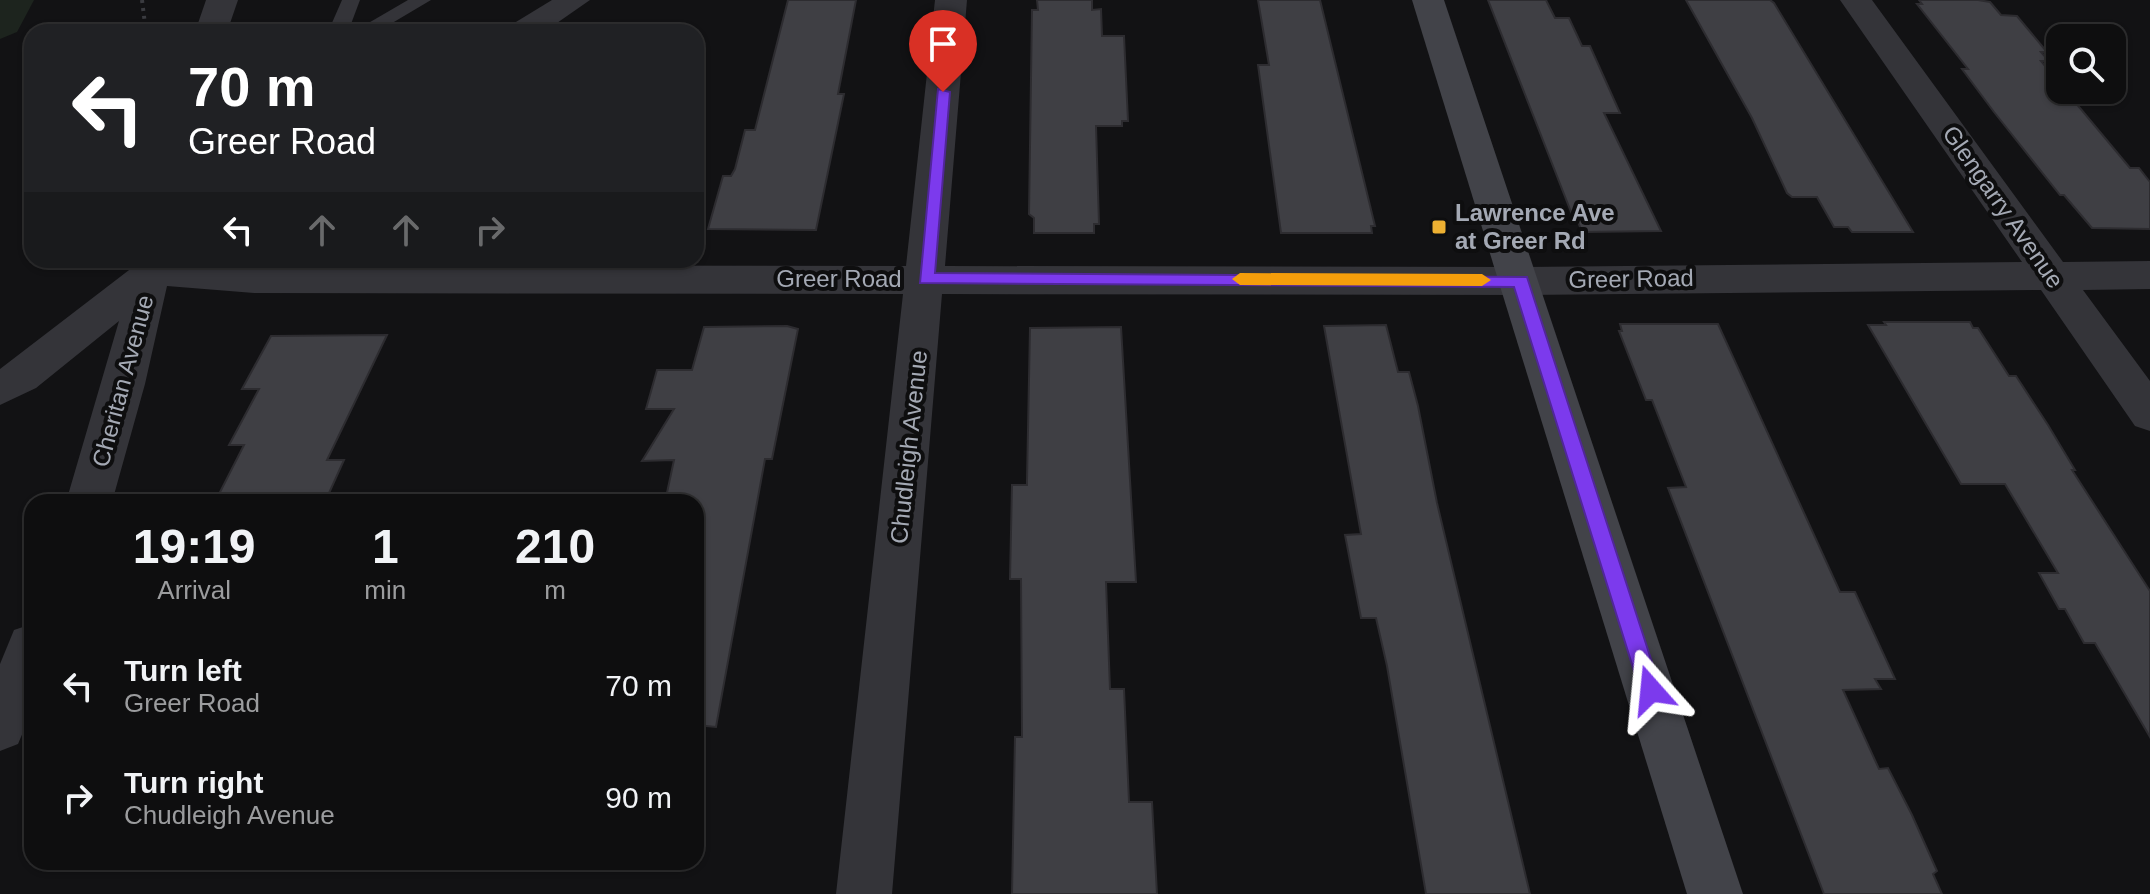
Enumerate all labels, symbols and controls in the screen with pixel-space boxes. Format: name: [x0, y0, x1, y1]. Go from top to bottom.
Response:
pin: [909, 10, 977, 92]
icon: arrive: [921, 22, 965, 66]
map controls: [2046, 24, 2126, 104]
button: search: [2046, 24, 2126, 104]
text: 70 m: [188, 55, 316, 118]
icon: left: [56, 56, 160, 160]
street label: Glengarry Avenue: [1937, 120, 2069, 293]
text: Greer Road: [188, 121, 376, 162]
place label: Lawrence Ave at Greer Rd: [1455, 199, 1615, 254]
icon: left: [216, 208, 260, 252]
icon: ahead: [300, 208, 344, 252]
icon: ahead: [384, 208, 428, 252]
icon: right: [468, 208, 512, 252]
marker: Lawrence Ave at Greer Rd: [1430, 218, 1448, 236]
street label: Greer Road: [1568, 264, 1694, 293]
street label: Greer Road: [776, 265, 902, 292]
street label: Cheritan Avenue: [87, 292, 158, 470]
street label: Chudleigh Avenue: [885, 349, 932, 545]
text: 19:19: [133, 520, 256, 573]
text: 1: [372, 520, 399, 573]
text: 210: [515, 520, 595, 573]
text: Arrival: [157, 575, 231, 605]
text: min: [364, 575, 406, 605]
text: m: [544, 575, 566, 605]
position arrow: [1609, 648, 1693, 732]
text: Turn left: [124, 654, 242, 687]
icon: left: [56, 664, 100, 708]
text: 70 m: [605, 669, 672, 702]
text: Greer Road: [124, 688, 260, 718]
text: Turn right: [124, 766, 263, 799]
icon: right: [56, 776, 100, 820]
text: 90 m: [605, 781, 672, 814]
text: Chudleigh Avenue: [124, 800, 335, 830]

